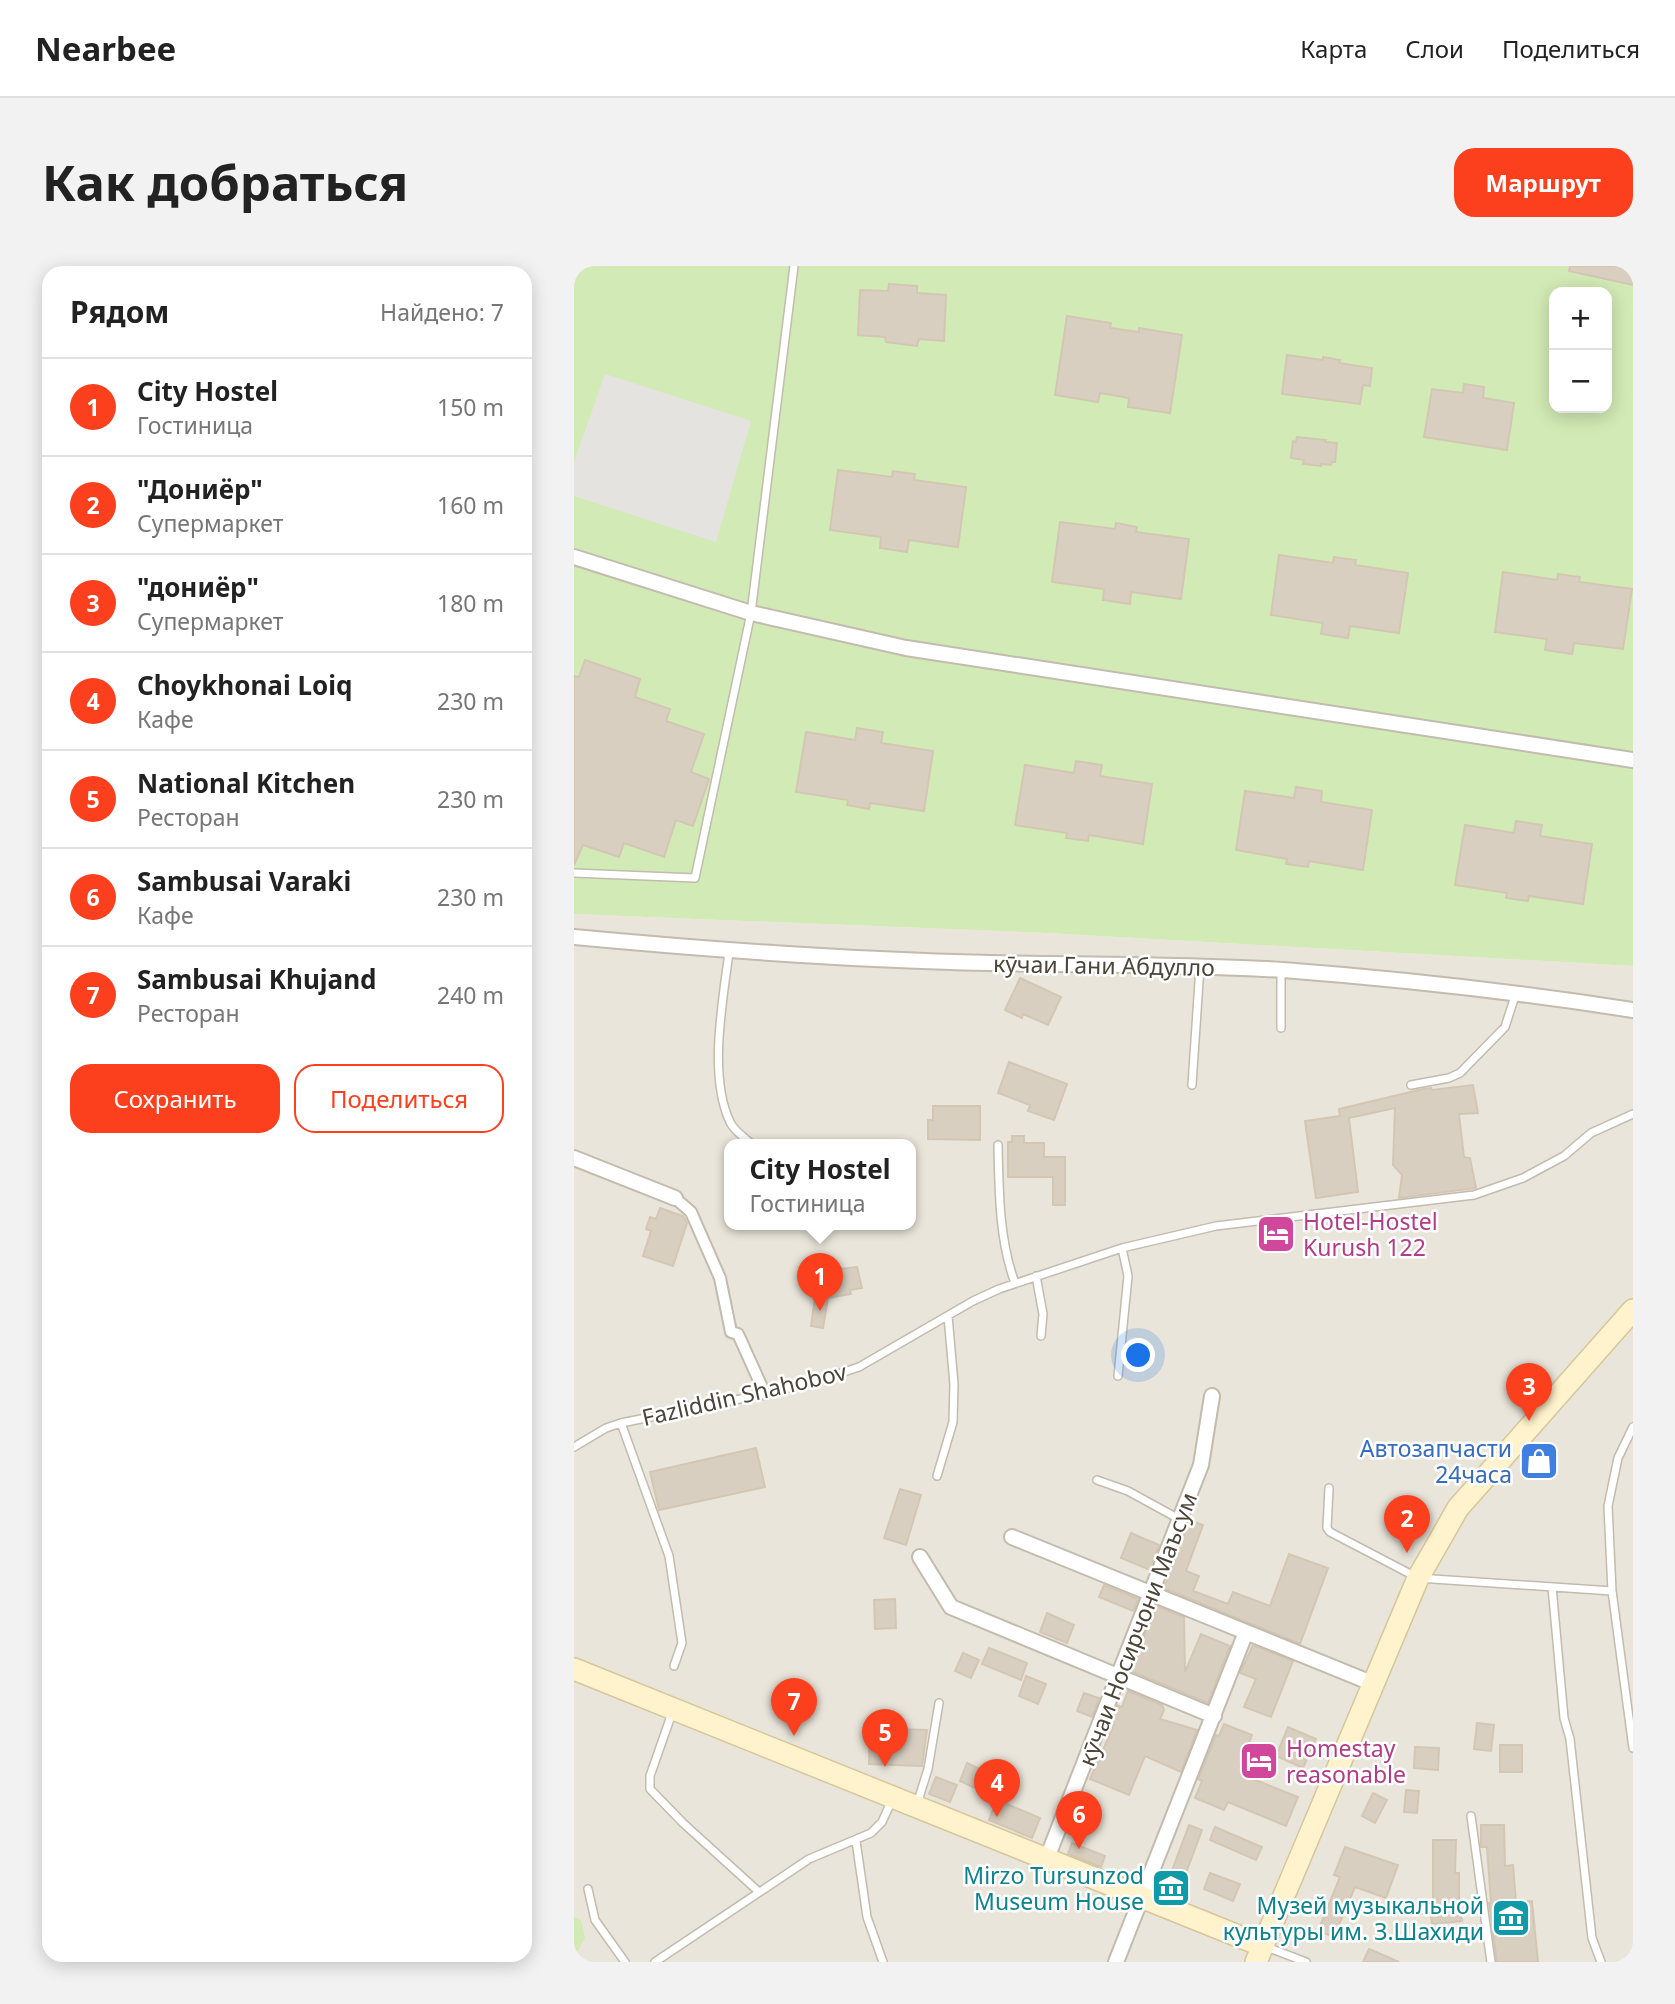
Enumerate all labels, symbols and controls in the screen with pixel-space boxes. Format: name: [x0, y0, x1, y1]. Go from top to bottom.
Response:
text: Nearbee: [35, 26, 176, 71]
text: Карта: [1300, 32, 1367, 65]
text: Слои: [1405, 32, 1464, 65]
text: Поделиться: [1502, 32, 1640, 65]
button: Маршрут: [1454, 148, 1633, 217]
text: Как добраться: [42, 149, 408, 215]
map controls: [1549, 287, 1612, 413]
button: +: [1549, 287, 1612, 350]
text: Рядом: [70, 291, 169, 332]
text: Найдено: 7: [380, 296, 504, 328]
button: −: [1549, 350, 1612, 413]
text: City Hostel: [137, 373, 278, 409]
text: 1: [86, 391, 100, 423]
text: 150 m: [437, 391, 504, 423]
text: Гостиница: [137, 409, 253, 441]
text: "Дониёр": [137, 471, 263, 507]
text: 2: [86, 489, 100, 521]
text: 160 m: [437, 489, 504, 521]
text: Супермаркет: [137, 507, 283, 539]
text: "дониёр": [137, 569, 259, 605]
text: 3: [86, 587, 100, 619]
text: 180 m: [437, 587, 504, 619]
text: Супермаркет: [137, 605, 283, 637]
text: Choykhonai Loiq: [137, 667, 352, 703]
text: 4: [86, 685, 100, 717]
text: 230 m: [437, 685, 504, 717]
text: Кафе: [137, 703, 194, 735]
text: National Kitchen: [137, 765, 355, 801]
text: 5: [86, 783, 100, 815]
text: 230 m: [437, 783, 504, 815]
text: Ресторан: [137, 801, 240, 833]
text: Sambusai Varaki: [137, 863, 351, 899]
text: 6: [86, 881, 100, 913]
text: 230 m: [437, 881, 504, 913]
text: Кафе: [137, 899, 194, 931]
street label: кӯчаи Гани Абдулло: [993, 947, 1215, 983]
text: Sambusai Khujand: [137, 961, 376, 997]
text: 7: [86, 979, 100, 1011]
text: 240 m: [437, 979, 504, 1011]
text: Ресторан: [137, 997, 240, 1029]
button: Сохранить: [70, 1064, 280, 1133]
button: Поделиться: [294, 1064, 504, 1133]
popup: [724, 1139, 916, 1230]
text: City Hostel: [749, 1151, 891, 1187]
text: Гостиница: [749, 1187, 865, 1219]
place label: Hotel-Hostel Kurush 122: [1303, 1205, 1438, 1263]
hotel icon: Hotel-Hostel Kurush 122: [1255, 1213, 1297, 1255]
pin: 1: [797, 1253, 843, 1311]
your location: [1121, 1338, 1155, 1372]
street label: Fazliddin Shahobov: [639, 1355, 850, 1433]
pin: 3: [1506, 1363, 1552, 1421]
place label: Автозапчасти 24часа: [1360, 1432, 1512, 1490]
shop icon: Автозапчасти 24часа: [1518, 1440, 1560, 1482]
street label: кӯчаи Носирчони Маъсум: [1070, 1488, 1204, 1770]
pin: 2: [1384, 1495, 1430, 1553]
pin: 7: [771, 1678, 817, 1736]
pin: 5: [862, 1709, 908, 1767]
place label: Homestay reasonable: [1286, 1732, 1406, 1790]
hotel icon: Homestay reasonable: [1238, 1740, 1280, 1782]
pin: 4: [974, 1759, 1020, 1817]
pin: 6: [1056, 1791, 1102, 1849]
place label: Mirzo Tursunzod Museum House: [963, 1859, 1144, 1917]
museum icon: Mirzo Tursunzod Museum House: [1150, 1867, 1192, 1909]
place label: Музей музыкальной культуры им. З.Шахиди: [1223, 1889, 1484, 1947]
museum icon: Музей музыкальной культуры им. З.Шахиди: [1490, 1897, 1532, 1939]

